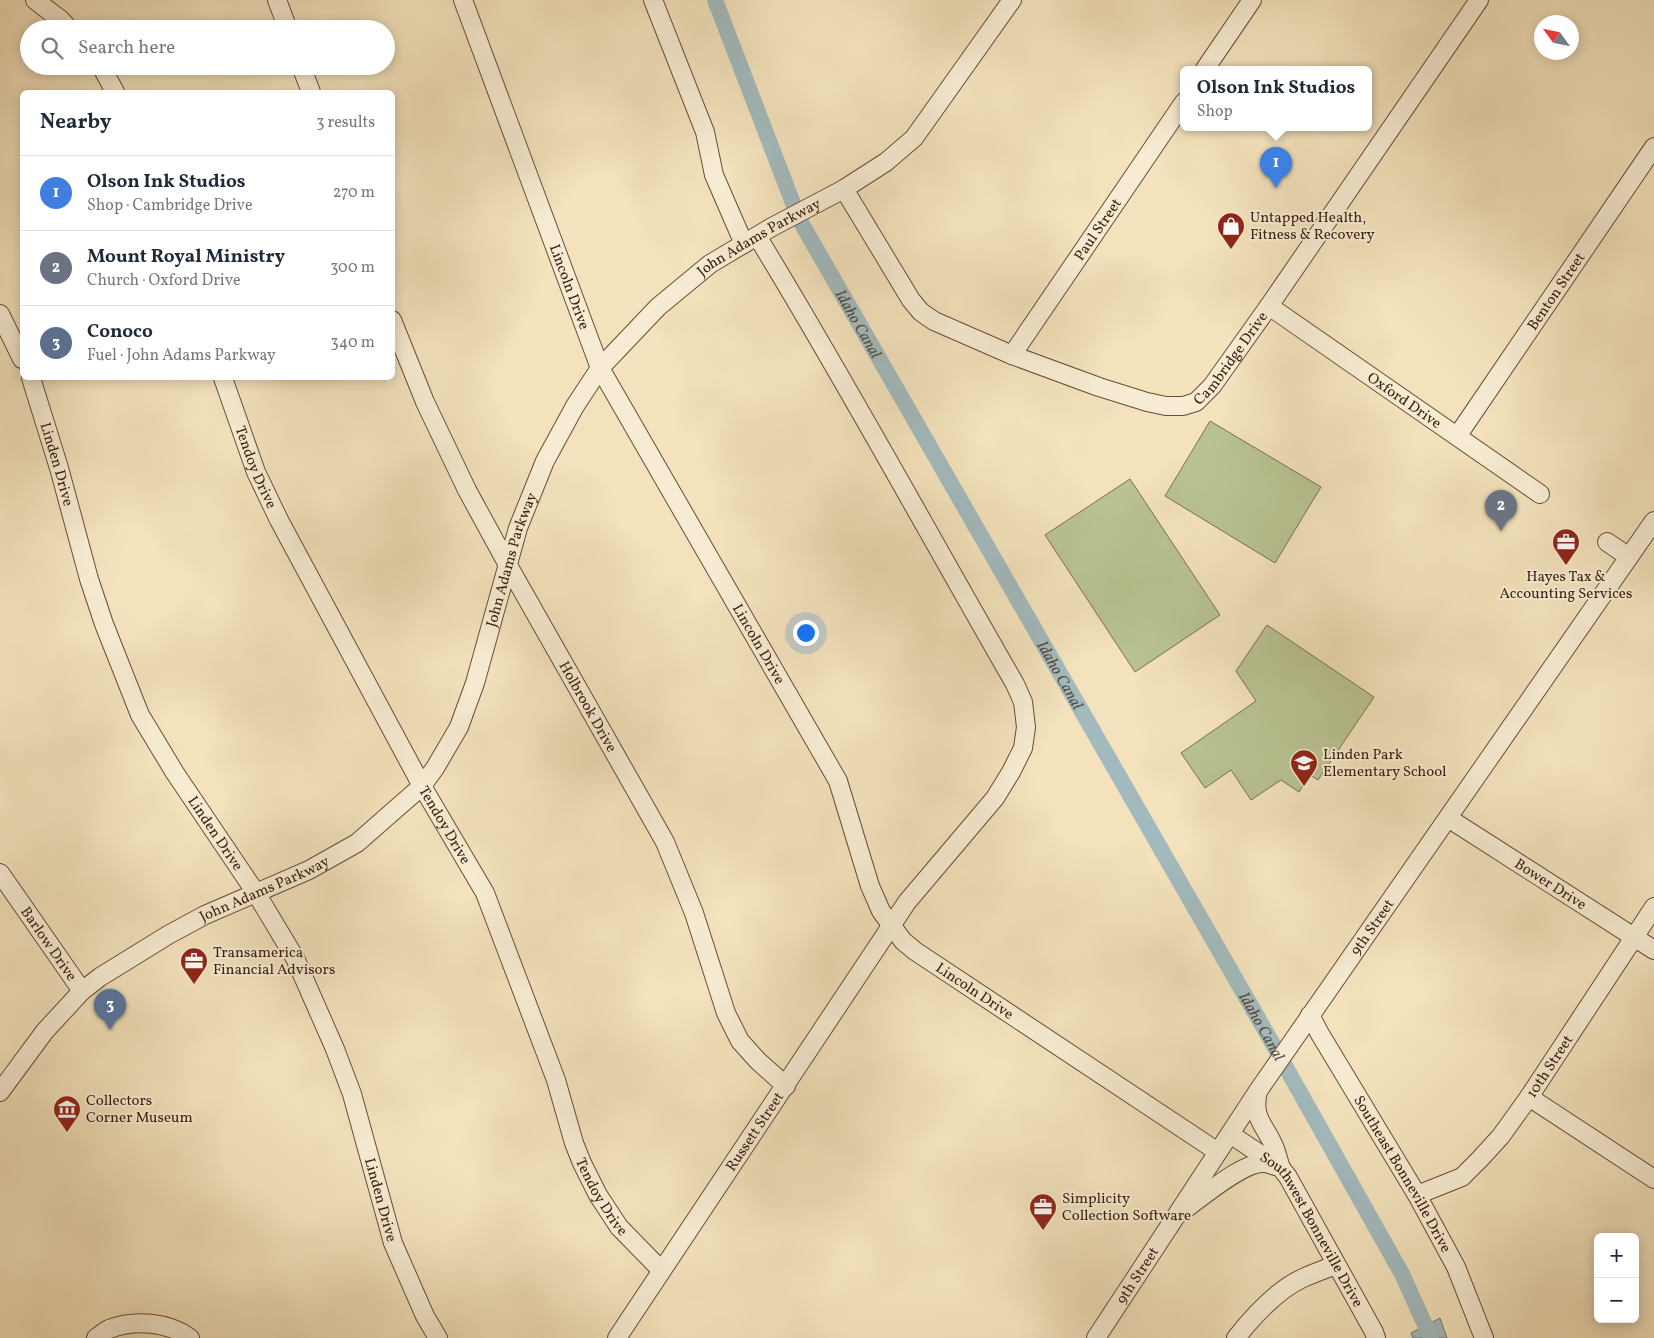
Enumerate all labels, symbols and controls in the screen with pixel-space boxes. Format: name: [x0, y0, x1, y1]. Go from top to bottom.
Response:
north arrow: [1534, 15, 1579, 60]
search box: [20, 20, 395, 75]
icon: search: [38, 34, 66, 62]
text: Search here: [78, 35, 175, 61]
popup: [1180, 66, 1372, 131]
text: Olson Ink Studios: [1197, 75, 1355, 101]
text: Shop: [1197, 101, 1233, 123]
text: Nearby: [40, 108, 111, 137]
text: 3 results: [316, 112, 375, 134]
pin: 1: [1260, 147, 1292, 188]
text: Olson Ink Studios: [87, 169, 246, 195]
text: 1: [53, 182, 59, 204]
text: 270 m: [333, 182, 375, 204]
street label: John Adams Parkway: [693, 194, 825, 282]
text: Shop · Cambridge Drive: [87, 195, 253, 217]
street label: Paul Street: [1070, 195, 1127, 266]
place label: Untapped Health, Fitness & Recovery: [1250, 208, 1375, 246]
shop icon: Untapped Health, Fitness & Recovery: [1216, 211, 1246, 250]
street label: Lincoln Drive: [543, 242, 594, 333]
text: Mount Royal Ministry: [87, 244, 285, 270]
street label: Benton Street: [1523, 249, 1591, 335]
text: 2: [52, 257, 60, 279]
text: 300 m: [330, 257, 375, 279]
text: Church · Oxford Drive: [87, 270, 241, 292]
water label: Idaho Canal: [829, 286, 886, 363]
street label: Cambridge Drive: [1189, 308, 1274, 411]
text: Conoco: [87, 319, 153, 345]
text: 3: [52, 332, 60, 354]
text: 340 m: [331, 332, 375, 354]
text: Fuel · John Adams Parkway: [87, 345, 276, 367]
street label: Oxford Drive: [1362, 368, 1445, 435]
street label: Linden Drive: [33, 420, 78, 509]
street label: Tendoy Drive: [229, 423, 281, 512]
street label: John Adams Parkway: [482, 490, 543, 630]
pin: 2: [1485, 490, 1517, 531]
office icon: Hayes Tax & Accounting Services: [1551, 527, 1581, 566]
place label: Hayes Tax & Accounting Services: [1500, 567, 1632, 605]
street label: Lincoln Drive: [726, 600, 789, 689]
your location: [793, 620, 819, 646]
water label: Idaho Canal: [1030, 637, 1088, 714]
street label: Holbrook Drive: [553, 658, 621, 757]
place label: Linden Park Elementary School: [1323, 745, 1446, 783]
school or university icon: Linden Park Elementary School: [1289, 748, 1319, 787]
street label: Tendoy Drive: [412, 783, 475, 869]
street label: Linden Drive: [182, 793, 247, 876]
street label: John Adams Parkway: [196, 852, 334, 928]
street label: Bower Drive: [1510, 854, 1590, 916]
street label: 9th Street: [1346, 895, 1400, 960]
street label: Barlow Drive: [15, 903, 81, 986]
place label: Transamerica Financial Advisors: [213, 943, 335, 981]
office icon: Transamerica Financial Advisors: [179, 946, 209, 985]
street label: Lincoln Drive: [931, 958, 1017, 1025]
water label: Idaho Canal: [1232, 988, 1289, 1065]
pin: 3: [94, 989, 126, 1030]
street label: 10th Street: [1522, 1031, 1579, 1103]
street label: Russett Street: [722, 1088, 790, 1176]
place label: Collectors Corner Museum: [86, 1091, 193, 1129]
street label: Southeast Bonneville Drive: [1347, 1092, 1455, 1257]
museum icon: Collectors Corner Museum: [52, 1094, 82, 1133]
street label: Southwest Bonneville Drive: [1255, 1148, 1367, 1312]
street label: Tendoy Drive: [569, 1155, 631, 1242]
street label: Linden Drive: [358, 1156, 401, 1244]
place label: Simplicity Collection Software: [1062, 1189, 1191, 1227]
office icon: Simplicity Collection Software: [1028, 1192, 1058, 1231]
map controls: [1594, 1233, 1639, 1323]
button: +: [1594, 1233, 1639, 1278]
street label: 9th Street: [1112, 1243, 1165, 1309]
button: −: [1594, 1278, 1639, 1323]

